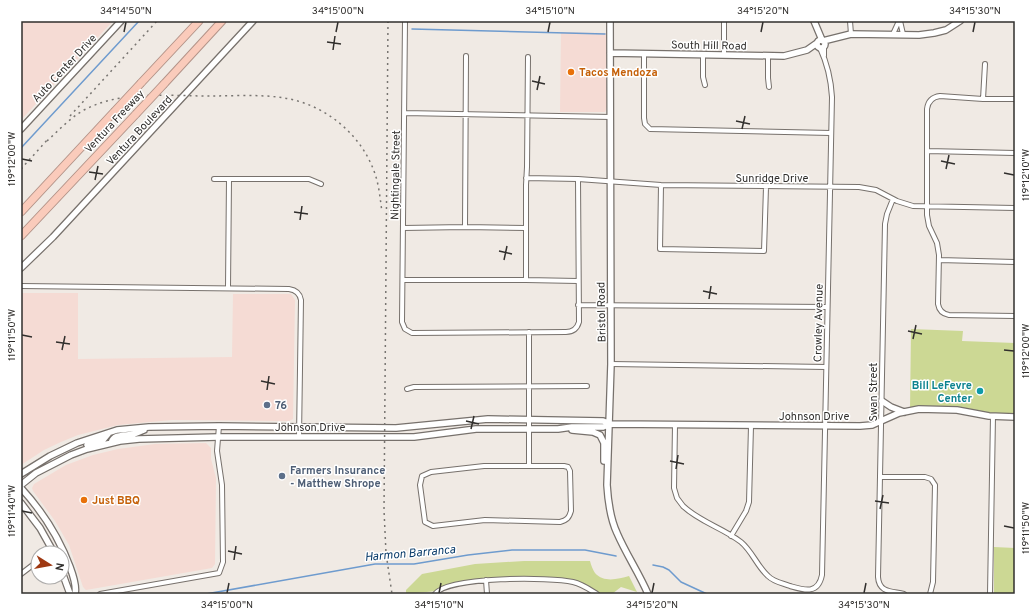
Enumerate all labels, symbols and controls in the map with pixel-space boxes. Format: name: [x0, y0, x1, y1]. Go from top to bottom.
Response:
text: 34°14'50"N: [100, 5, 152, 18]
text: 34°15'00"N: [312, 5, 364, 18]
text: 34°15'10"N: [525, 5, 575, 18]
text: 34°15'20"N: [737, 5, 789, 18]
text: 34°15'30"N: [949, 5, 1001, 18]
street label: Auto Center Drive: [29, 31, 100, 106]
street label: South Hill Road: [671, 38, 747, 54]
place label: Tacos Mendoza: [579, 66, 658, 80]
marker: Tacos Mendoza: [566, 67, 576, 77]
street label: Ventura Freeway: [82, 87, 148, 156]
street label: Ventura Boulevard: [104, 93, 176, 169]
street label: Nightingale Street: [388, 130, 404, 220]
text: 119°12'00"W: [6, 132, 19, 186]
text: 119°12'10"W: [1020, 149, 1033, 201]
street label: Sunridge Drive: [735, 172, 809, 186]
street label: Bristol Road: [594, 282, 610, 342]
street label: Crowley Avenue: [811, 284, 827, 362]
text: 119°11'50"W: [6, 309, 19, 361]
text: 119°12'00"W: [1020, 324, 1033, 378]
street label: Swan Street: [867, 363, 881, 421]
place label: Bill LeFevre Center: [912, 379, 972, 406]
marker: Bill LeFevre Center: [975, 386, 985, 396]
place label: 76: [275, 399, 287, 413]
marker: 76: [262, 400, 272, 410]
street label: Johnson Drive: [779, 410, 849, 424]
street label: Johnson Drive: [275, 421, 345, 435]
place label: Farmers Insurance - Matthew Shrope: [290, 464, 385, 491]
marker: Farmers Insurance - Matthew Shrope: [277, 471, 287, 481]
text: 119°11'40"W: [6, 485, 19, 537]
place label: Just BBQ: [92, 494, 140, 508]
marker: Just BBQ: [79, 495, 89, 505]
text: 119°11'50"W: [1020, 502, 1033, 554]
water label: Harmon Barranca: [364, 542, 457, 566]
north arrow: [30, 545, 70, 585]
text: N: [51, 562, 66, 572]
text: 34°15'00"N: [201, 599, 253, 612]
text: 34°15'10"N: [414, 599, 464, 612]
text: 34°15'20"N: [626, 599, 678, 612]
text: 34°15'30"N: [838, 599, 890, 612]

